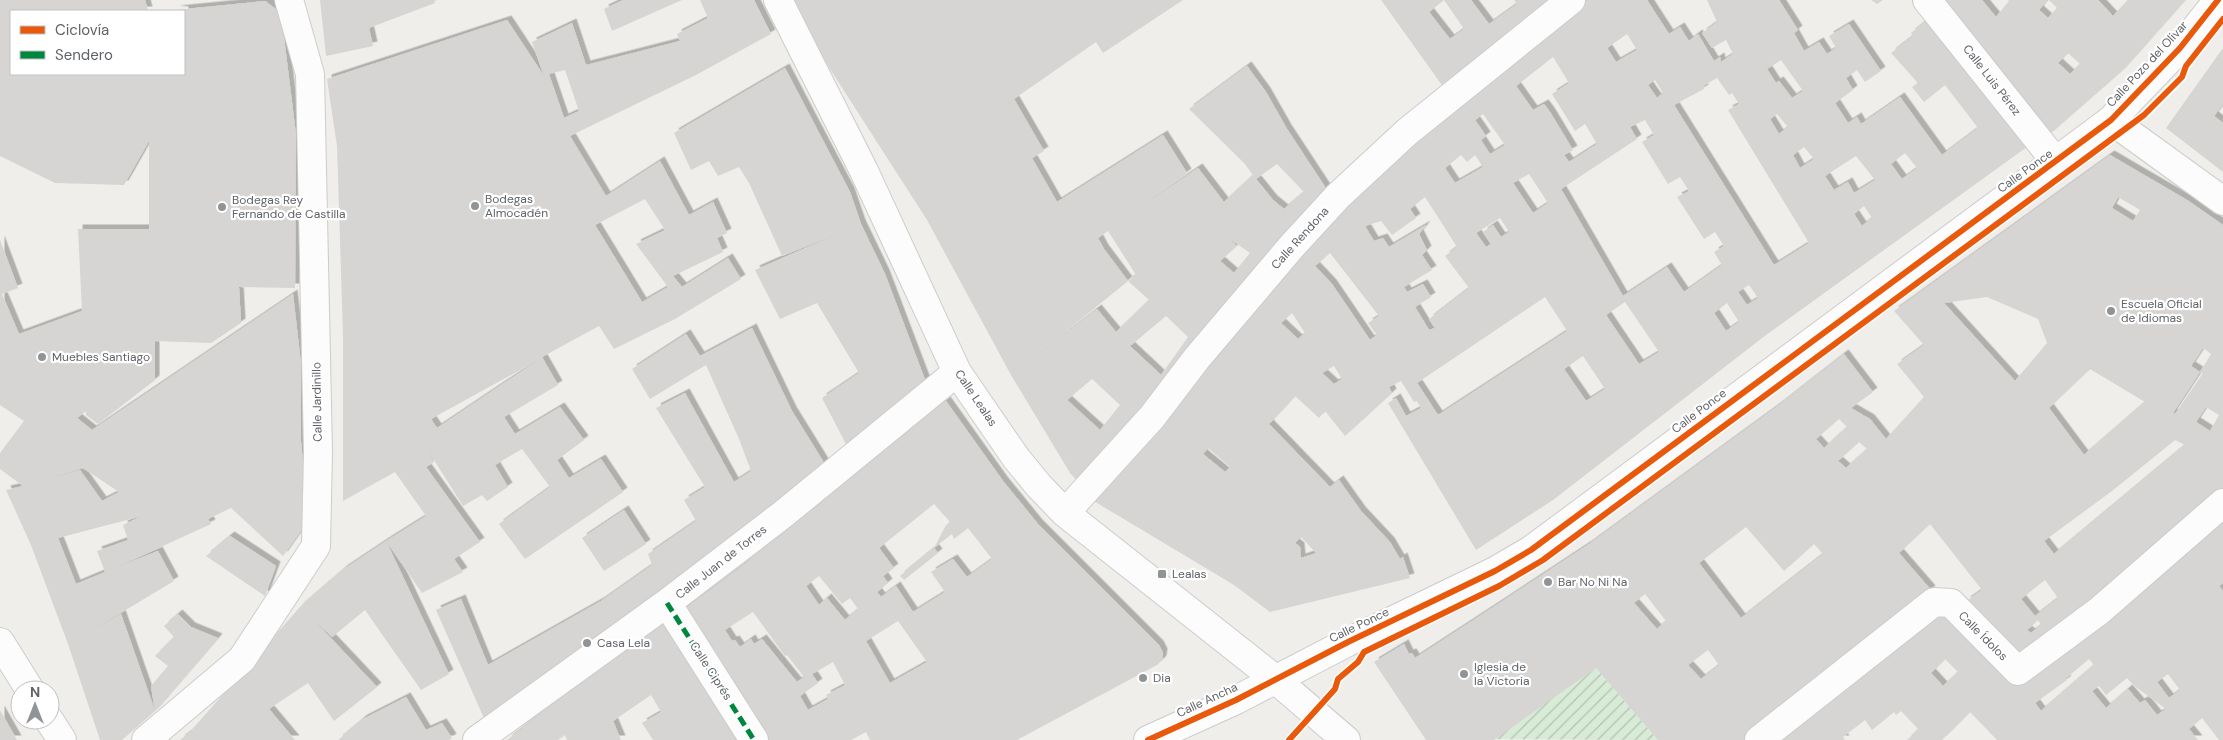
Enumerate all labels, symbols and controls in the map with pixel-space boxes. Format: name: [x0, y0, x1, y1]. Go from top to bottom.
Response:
legend: [10, 10, 185, 75]
street label: Calle Pozo del Olivar: [2103, 17, 2191, 110]
text: Ciclovía: [55, 20, 109, 40]
street label: Calle Luis Pérez: [1959, 41, 2025, 119]
text: Sendero: [55, 45, 113, 65]
street label: Calle Ponce: [1994, 145, 2056, 197]
place label: Bodegas Almocadén: [485, 191, 548, 221]
place label: Bodegas Rey Fernando de Castilla: [232, 192, 345, 222]
marker: Bodegas Almocadén: [469, 200, 481, 212]
marker: Bodegas Rey Fernando de Castilla: [216, 201, 228, 213]
street label: Calle Rendona: [1268, 203, 1332, 273]
place label: Escuela Oficial de Idiomas: [2121, 296, 2202, 326]
marker: Escuela Oficial de Idiomas: [2105, 305, 2117, 317]
place label: Muebles Santiago: [52, 349, 150, 365]
marker: Muebles Santiago: [36, 351, 48, 363]
street label: Calle Jardinillo: [308, 362, 326, 442]
street label: Calle Lealas: [951, 367, 1001, 429]
street label: Calle Ponce: [1668, 385, 1730, 437]
street label: Calle Juan de Torres: [672, 521, 770, 603]
place label: Lealas: [1172, 566, 1207, 582]
marker: Lealas: [1156, 568, 1168, 580]
place label: Bar No Ni Na: [1558, 574, 1627, 590]
marker: Bar No Ni Na: [1542, 576, 1554, 588]
street label: Calle Ponce: [1326, 604, 1392, 646]
street label: Calle Ídolos: [1955, 608, 2011, 664]
place label: Casa Lela: [597, 635, 650, 651]
marker: Casa Lela: [581, 637, 593, 649]
street label: Calle Ciprés: [686, 639, 736, 703]
place label: Iglesia de la Victoria: [1474, 659, 1530, 689]
marker: Iglesia de la Victoria: [1458, 668, 1470, 680]
place label: Dia: [1153, 670, 1171, 686]
marker: Dia: [1137, 672, 1149, 684]
street label: Calle Ancha: [1174, 679, 1240, 721]
north arrow: [10, 680, 60, 730]
text: N: [30, 683, 40, 701]

